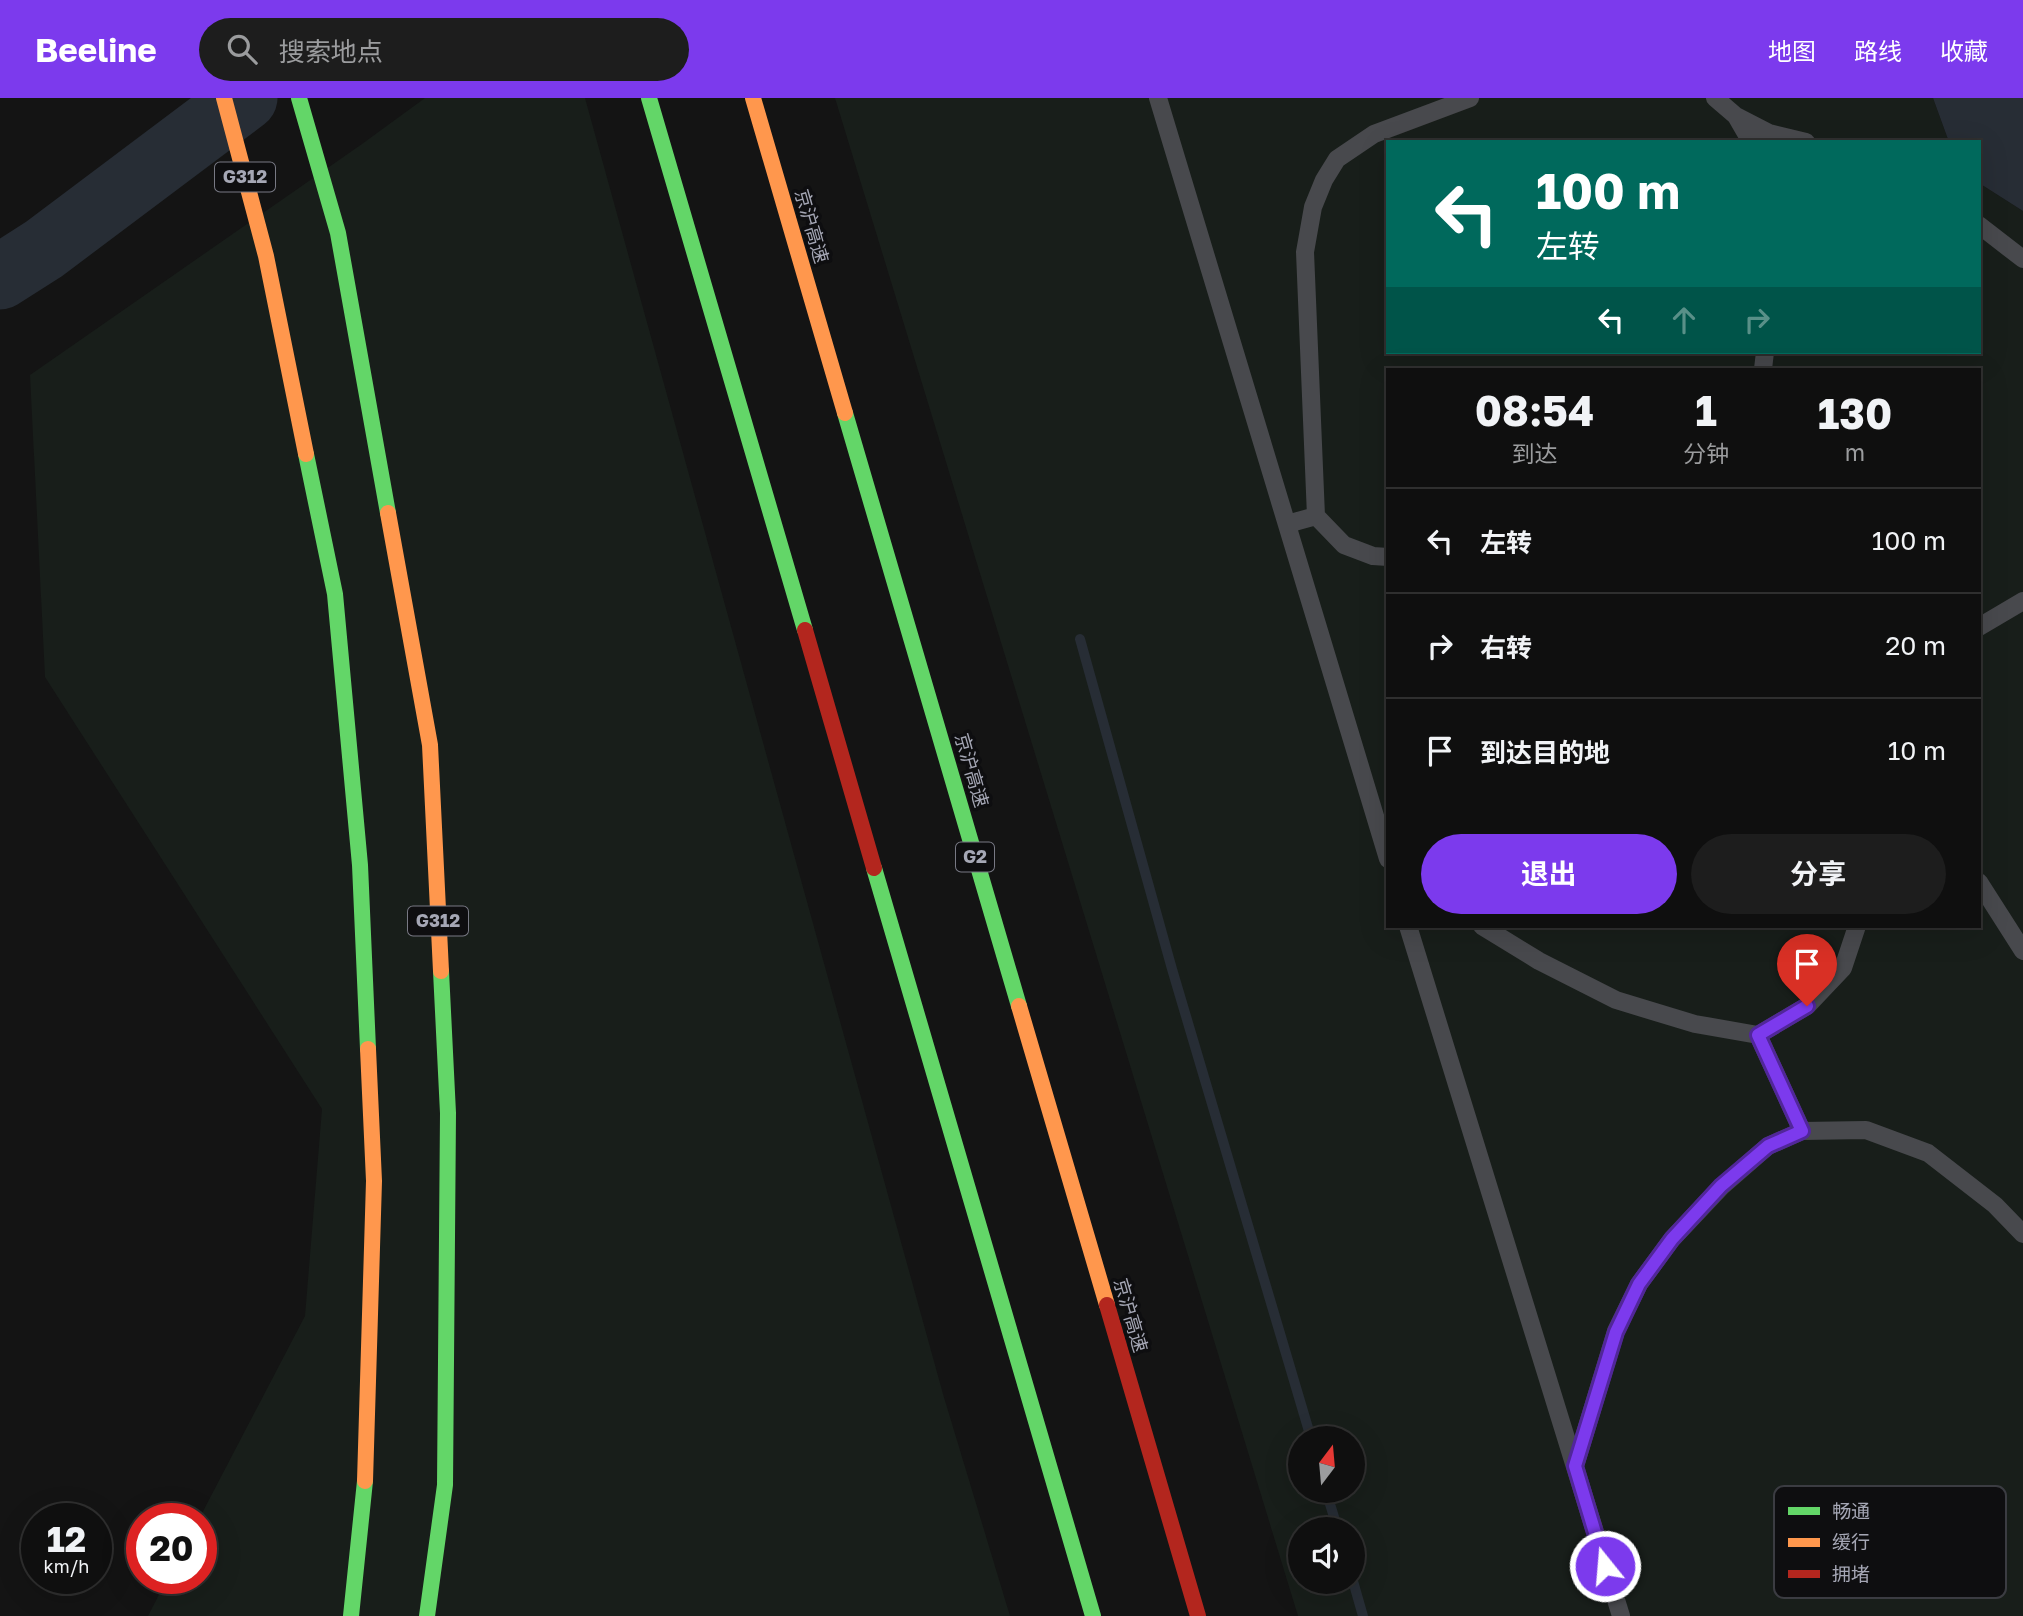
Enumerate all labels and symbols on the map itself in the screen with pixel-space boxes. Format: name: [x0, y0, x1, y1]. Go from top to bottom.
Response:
road number: G312: [215, 162, 275, 192]
street label: 京沪高速: [791, 186, 834, 266]
street label: 京沪高速: [951, 730, 994, 810]
road number: G2: [956, 842, 994, 872]
road number: G312: [408, 906, 468, 936]
pin: [1777, 934, 1837, 1006]
street label: 京沪高速: [1110, 1275, 1153, 1355]
north arrow: [1288, 1426, 1365, 1503]
legend: [1774, 1486, 2006, 1598]
text: 畅通: [1832, 1499, 1870, 1522]
speed limit sign: 20: [126, 1503, 217, 1594]
position arrow: [1568, 1529, 1642, 1603]
text: 缓行: [1832, 1530, 1870, 1553]
text: 拥堵: [1832, 1562, 1870, 1585]

